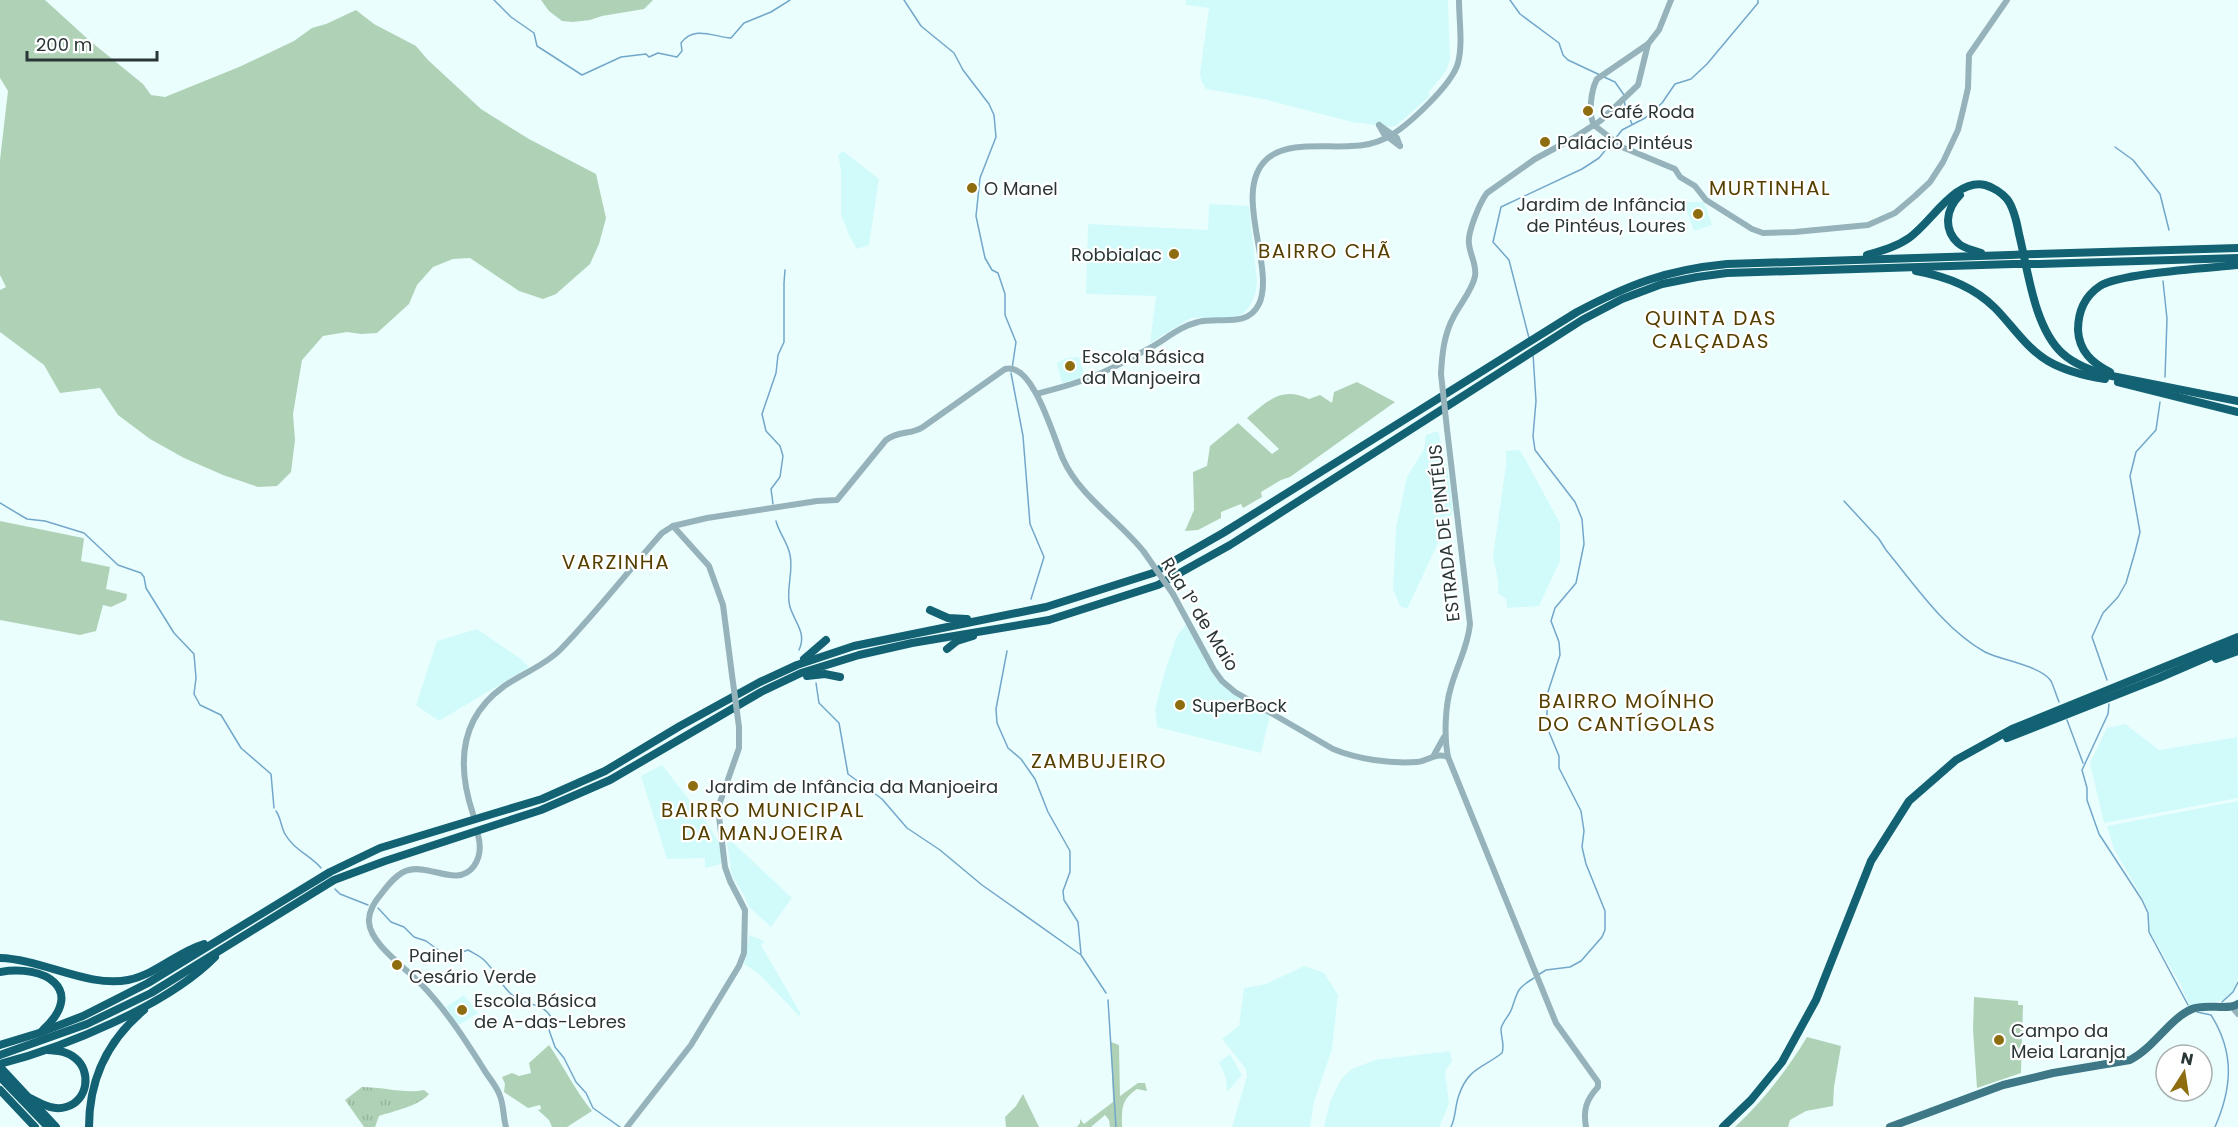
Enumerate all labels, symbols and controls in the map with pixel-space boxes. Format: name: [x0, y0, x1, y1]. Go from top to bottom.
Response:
scale bar: [27, 24, 158, 62]
text: 200 m: [36, 32, 92, 57]
place label: Café Roda: [1600, 99, 1695, 124]
marker: Café Roda: [1581, 104, 1595, 118]
place label: Palácio Pintéus: [1557, 130, 1693, 155]
marker: Palácio Pintéus: [1538, 135, 1552, 149]
district label: MURTINHAL: [1709, 174, 1831, 202]
place label: O Manel: [984, 176, 1058, 201]
marker: O Manel: [965, 181, 979, 195]
place label: Jardim de Infância de Pintéus, Loures: [1516, 192, 1686, 238]
marker: Jardim de Infância de Pintéus, Loures: [1691, 207, 1705, 221]
district label: BAIRRO CHÃ: [1258, 237, 1392, 265]
place label: Robbialac: [1071, 242, 1162, 267]
marker: Robbialac: [1167, 247, 1181, 261]
district label: QUINTA DAS CALÇADAS: [1645, 304, 1777, 355]
place label: Escola Básica da Manjoeira: [1082, 344, 1205, 390]
marker: Escola Básica da Manjoeira: [1063, 359, 1077, 373]
street label: ESTRADA DE PINTÉUS: [1422, 443, 1466, 623]
district label: VARZINHA: [562, 548, 670, 576]
street label: Rua 1º de Maio: [1155, 552, 1245, 676]
district label: BAIRRO MOÍNHO DO CANTÍGOLAS: [1538, 687, 1716, 738]
place label: SuperBock: [1192, 693, 1288, 718]
marker: SuperBock: [1173, 698, 1187, 712]
district label: ZAMBUJEIRO: [1031, 747, 1167, 775]
place label: Jardim de Infância da Manjoeira: [705, 774, 998, 799]
marker: Jardim de Infância da Manjoeira: [686, 779, 700, 793]
district label: BAIRRO MUNICIPAL DA MANJOEIRA: [661, 796, 865, 847]
place label: Painel Cesário Verde: [409, 943, 536, 989]
marker: Painel Cesário Verde: [390, 958, 404, 972]
place label: Escola Básica de A-das-Lebres: [474, 988, 626, 1034]
marker: Escola Básica de A-das-Lebres: [455, 1003, 469, 1017]
place label: Campo da Meia Laranja: [2011, 1018, 2126, 1064]
marker: Campo da Meia Laranja: [1992, 1033, 2006, 1047]
north arrow: [2154, 1043, 2214, 1103]
text: N: [2179, 1046, 2195, 1071]

